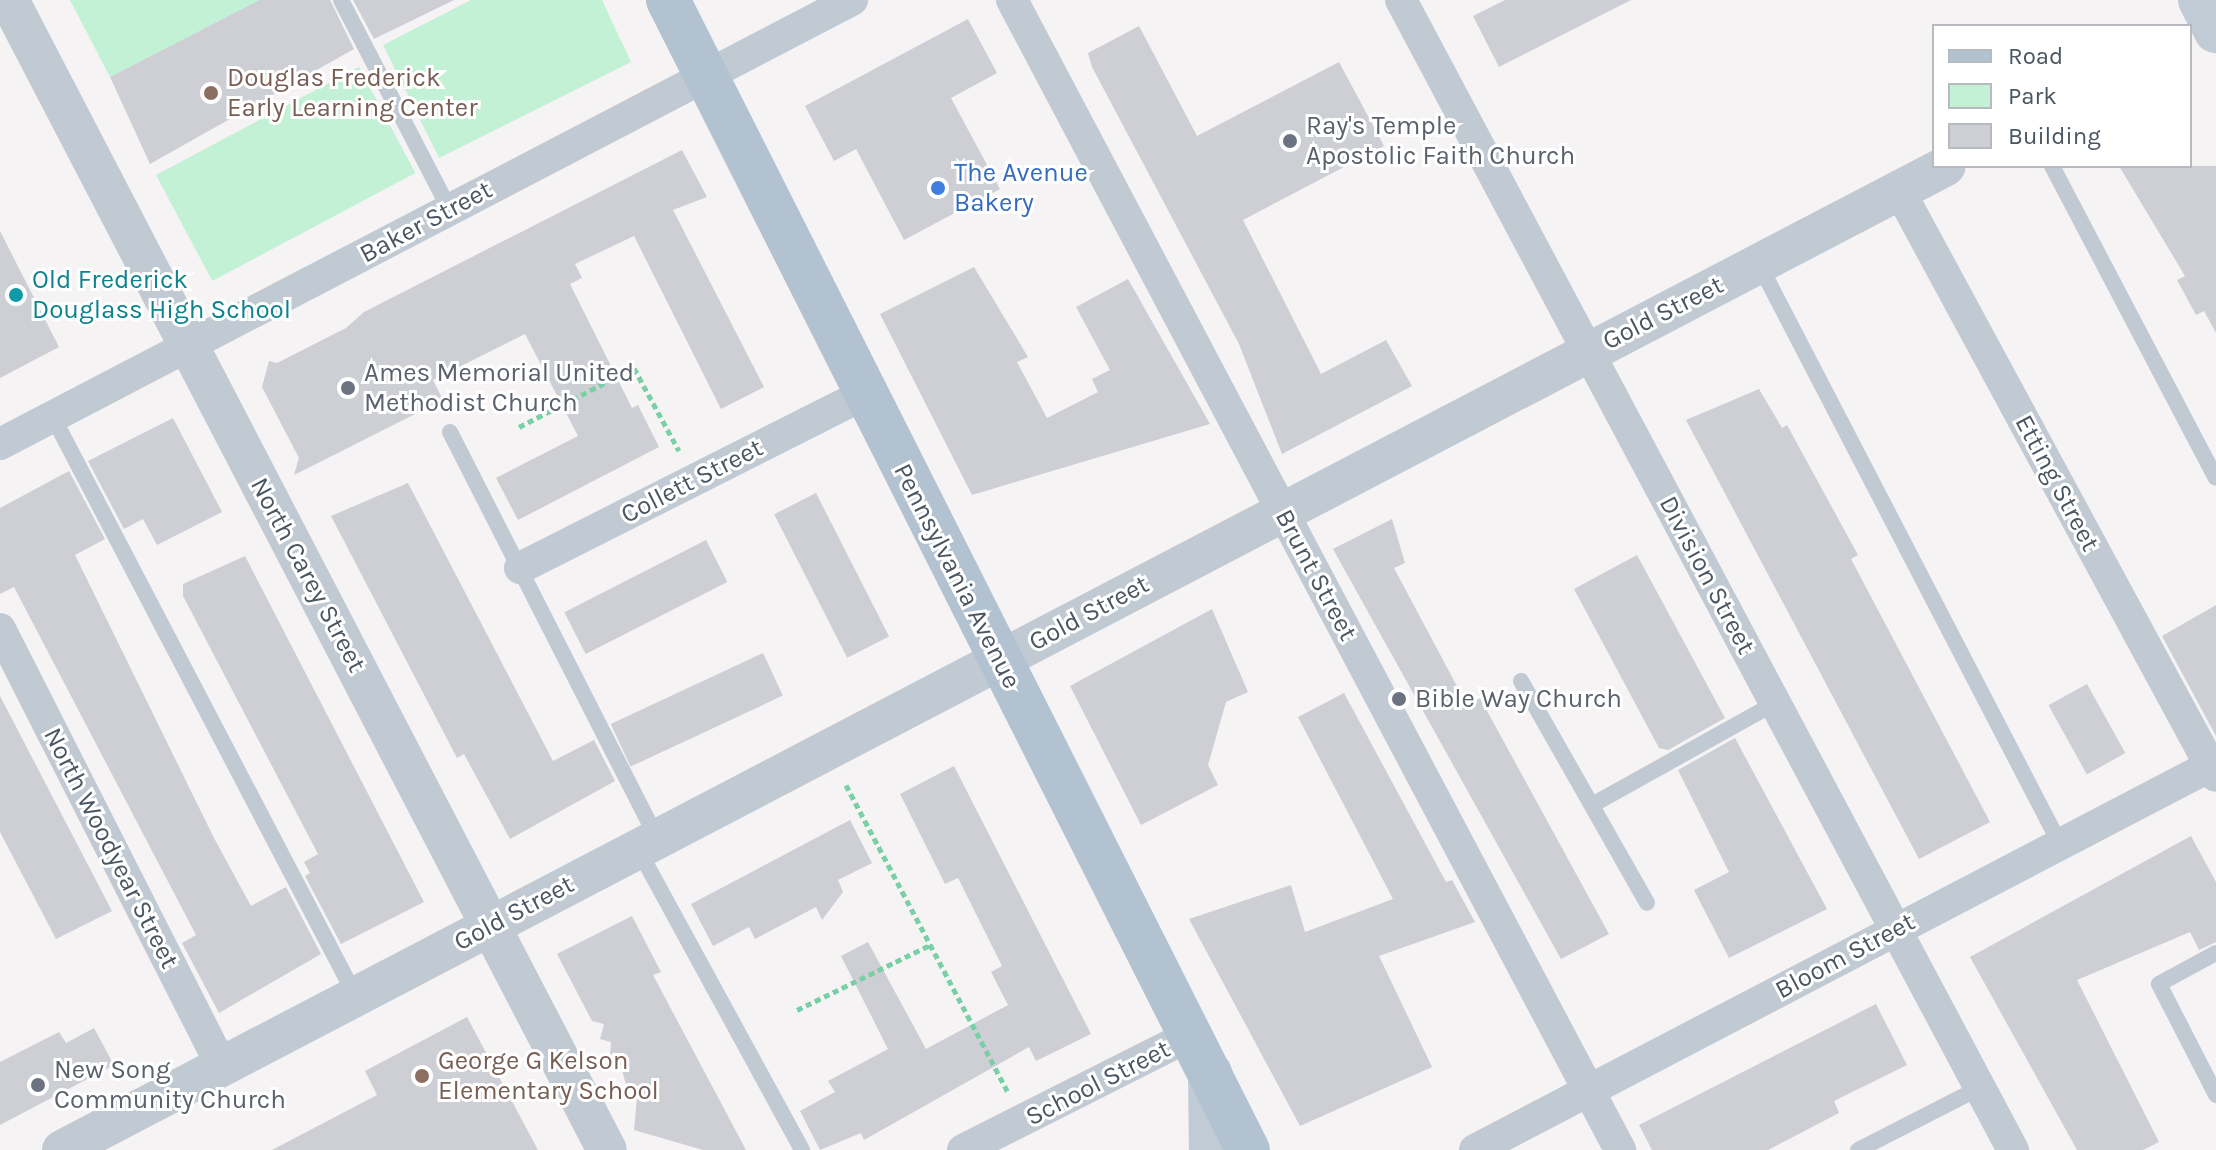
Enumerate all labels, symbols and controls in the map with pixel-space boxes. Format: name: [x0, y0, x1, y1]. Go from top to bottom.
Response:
legend: [1932, 24, 2192, 168]
text: Road: [2008, 42, 2063, 70]
place label: Douglas Frederick Early Learning Center: [227, 62, 478, 124]
text: Park: [2008, 82, 2057, 110]
marker: Douglas Frederick Early Learning Center: [202, 84, 220, 102]
place label: Ray's Temple Apostolic Faith Church: [1306, 110, 1575, 172]
text: Building: [2008, 122, 2101, 150]
marker: Ray's Temple Apostolic Faith Church: [1281, 132, 1299, 150]
place label: The Avenue Bakery: [954, 157, 1088, 218]
street label: Baker Street: [354, 174, 498, 270]
marker: The Avenue Bakery: [929, 179, 947, 197]
place label: Old Frederick Douglass High School: [32, 264, 291, 326]
street label: Gold Street: [1597, 269, 1729, 357]
marker: Old Frederick Douglass High School: [7, 286, 25, 304]
place label: Ames Memorial United Methodist Church: [364, 357, 634, 418]
marker: Ames Memorial United Methodist Church: [339, 379, 357, 397]
street label: Etting Street: [2008, 410, 2106, 556]
street label: Collett Street: [616, 432, 768, 530]
street label: Pennsylvania Avenue: [887, 458, 1027, 694]
street label: North Carey Street: [244, 472, 372, 678]
street label: Division Street: [1652, 491, 1762, 659]
street label: Brunt Street: [1268, 504, 1364, 646]
street label: Gold Street: [1024, 568, 1154, 658]
place label: Bible Way Church: [1415, 683, 1622, 715]
marker: Bible Way Church: [1390, 690, 1408, 708]
street label: North Woodyear Street: [37, 722, 185, 974]
street label: Gold Street: [449, 868, 579, 958]
street label: Bloom Street: [1770, 906, 1920, 1006]
street label: School Street: [1020, 1033, 1176, 1133]
place label: George G Kelson Elementary School: [438, 1045, 659, 1106]
place label: New Song Community Church: [54, 1054, 286, 1116]
marker: George G Kelson Elementary School: [413, 1067, 431, 1085]
marker: New Song Community Church: [29, 1076, 47, 1094]

